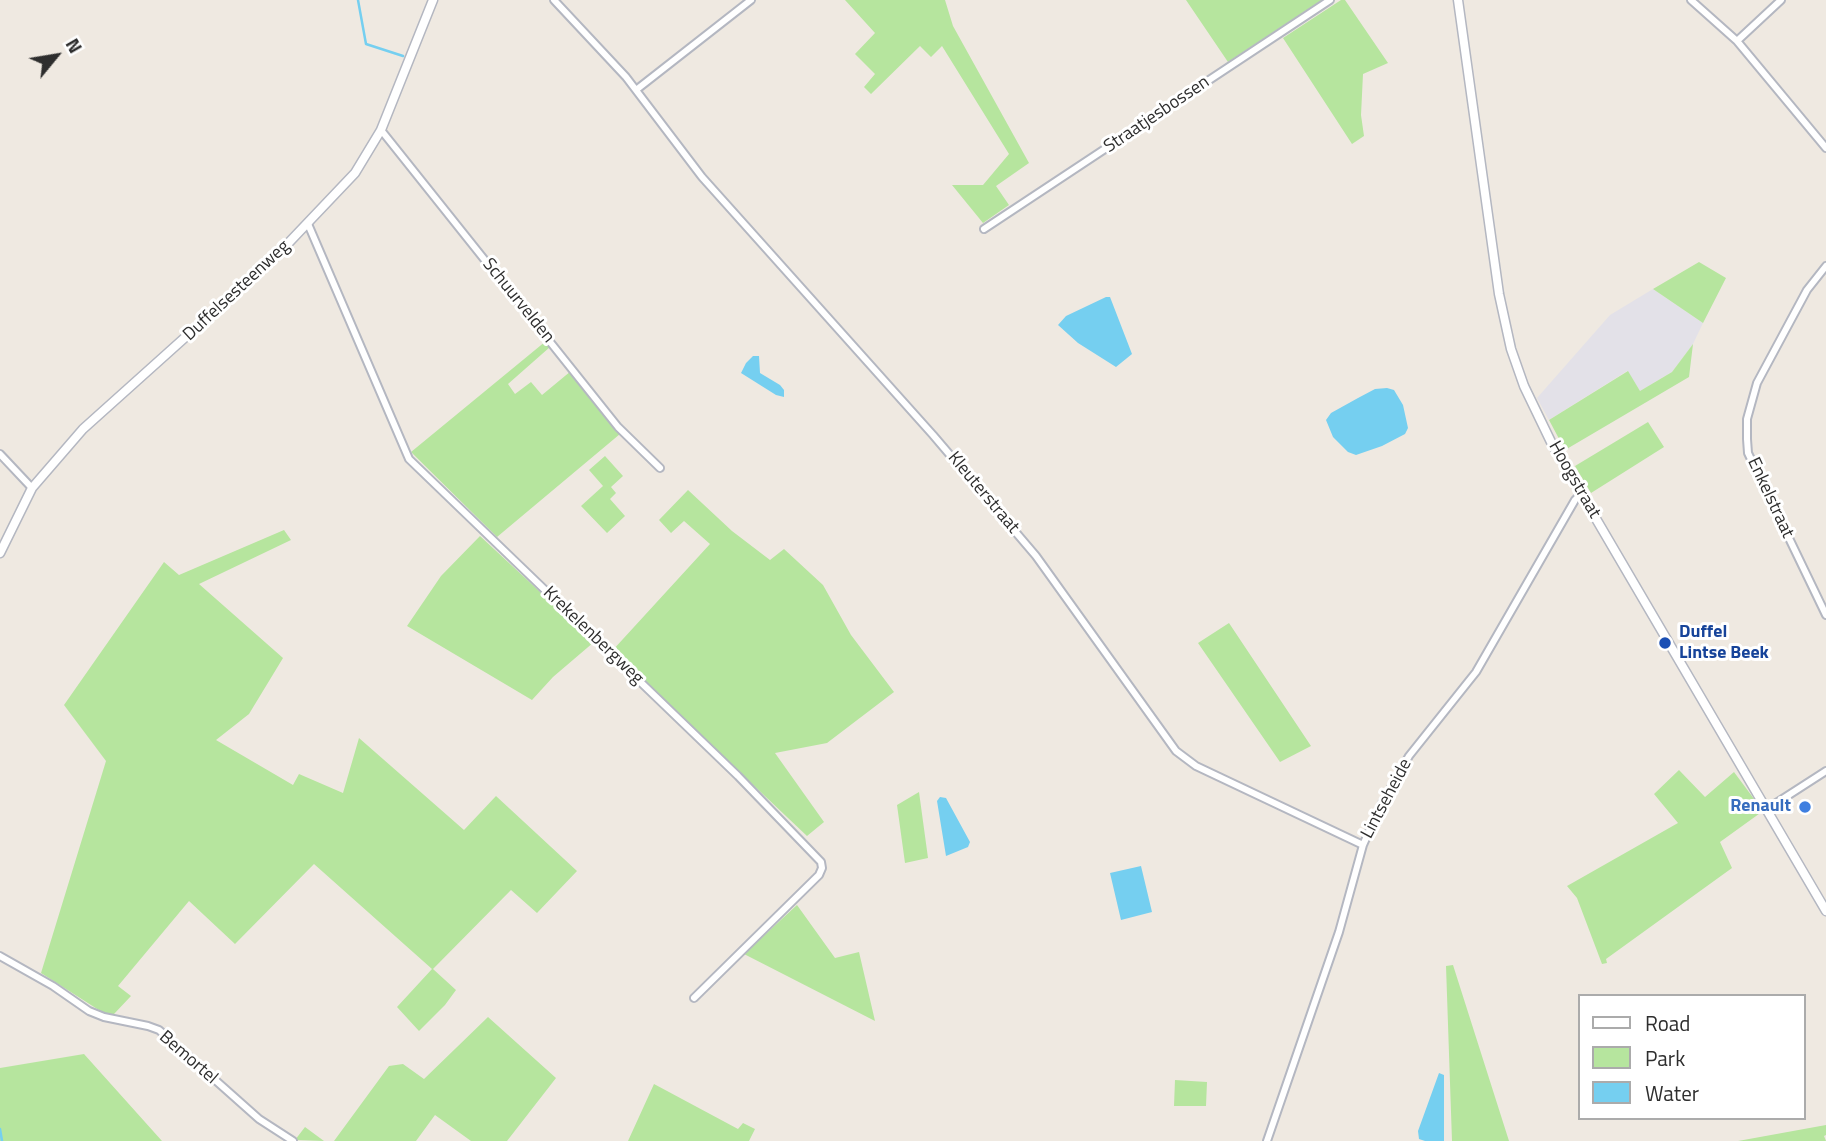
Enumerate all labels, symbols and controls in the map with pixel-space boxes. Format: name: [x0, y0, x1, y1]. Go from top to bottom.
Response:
north arrow: [21, 21, 91, 91]
text: N: [59, 32, 90, 58]
street label: Straatjesbossen: [1100, 72, 1214, 158]
street label: Duffelsesteenweg: [179, 236, 295, 346]
street label: Schuurvelden: [477, 254, 559, 348]
street label: Hoogstraat: [1543, 438, 1605, 522]
street label: Kleuterstraat: [943, 448, 1023, 538]
street label: Enkelstraat: [1742, 454, 1798, 542]
street label: Krekelenbergweg: [538, 583, 648, 689]
place label: Duffel Lintse Beek: [1679, 622, 1769, 664]
marker: Duffel Lintse Beek: [1657, 635, 1673, 651]
street label: Lintseheide: [1357, 755, 1417, 843]
place label: Renault: [1730, 796, 1791, 818]
marker: Renault: [1797, 799, 1813, 815]
legend: [1577, 994, 1805, 1120]
text: Road: [1645, 1007, 1690, 1039]
street label: Bemortel: [154, 1027, 222, 1089]
text: Park: [1645, 1042, 1685, 1074]
text: Water: [1645, 1077, 1699, 1109]

